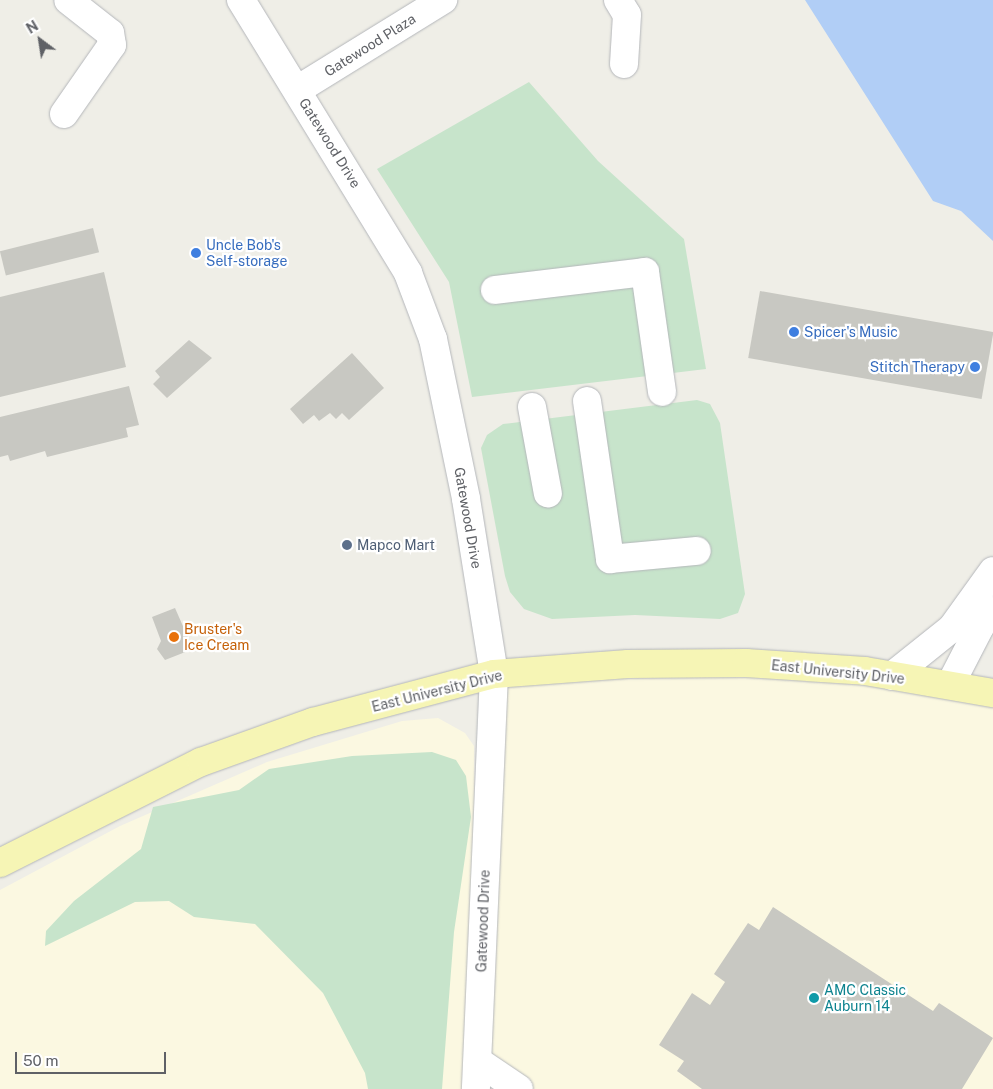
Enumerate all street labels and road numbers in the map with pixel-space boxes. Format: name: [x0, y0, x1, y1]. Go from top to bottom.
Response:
street label: Gatewood Plaza: [321, 10, 419, 80]
street label: Gatewood Drive: [296, 95, 364, 191]
street label: Gatewood Drive: [451, 466, 485, 570]
street label: East University Drive: [770, 657, 906, 687]
street label: East University Drive: [370, 667, 504, 715]
street label: Gatewood Drive: [473, 869, 493, 973]

